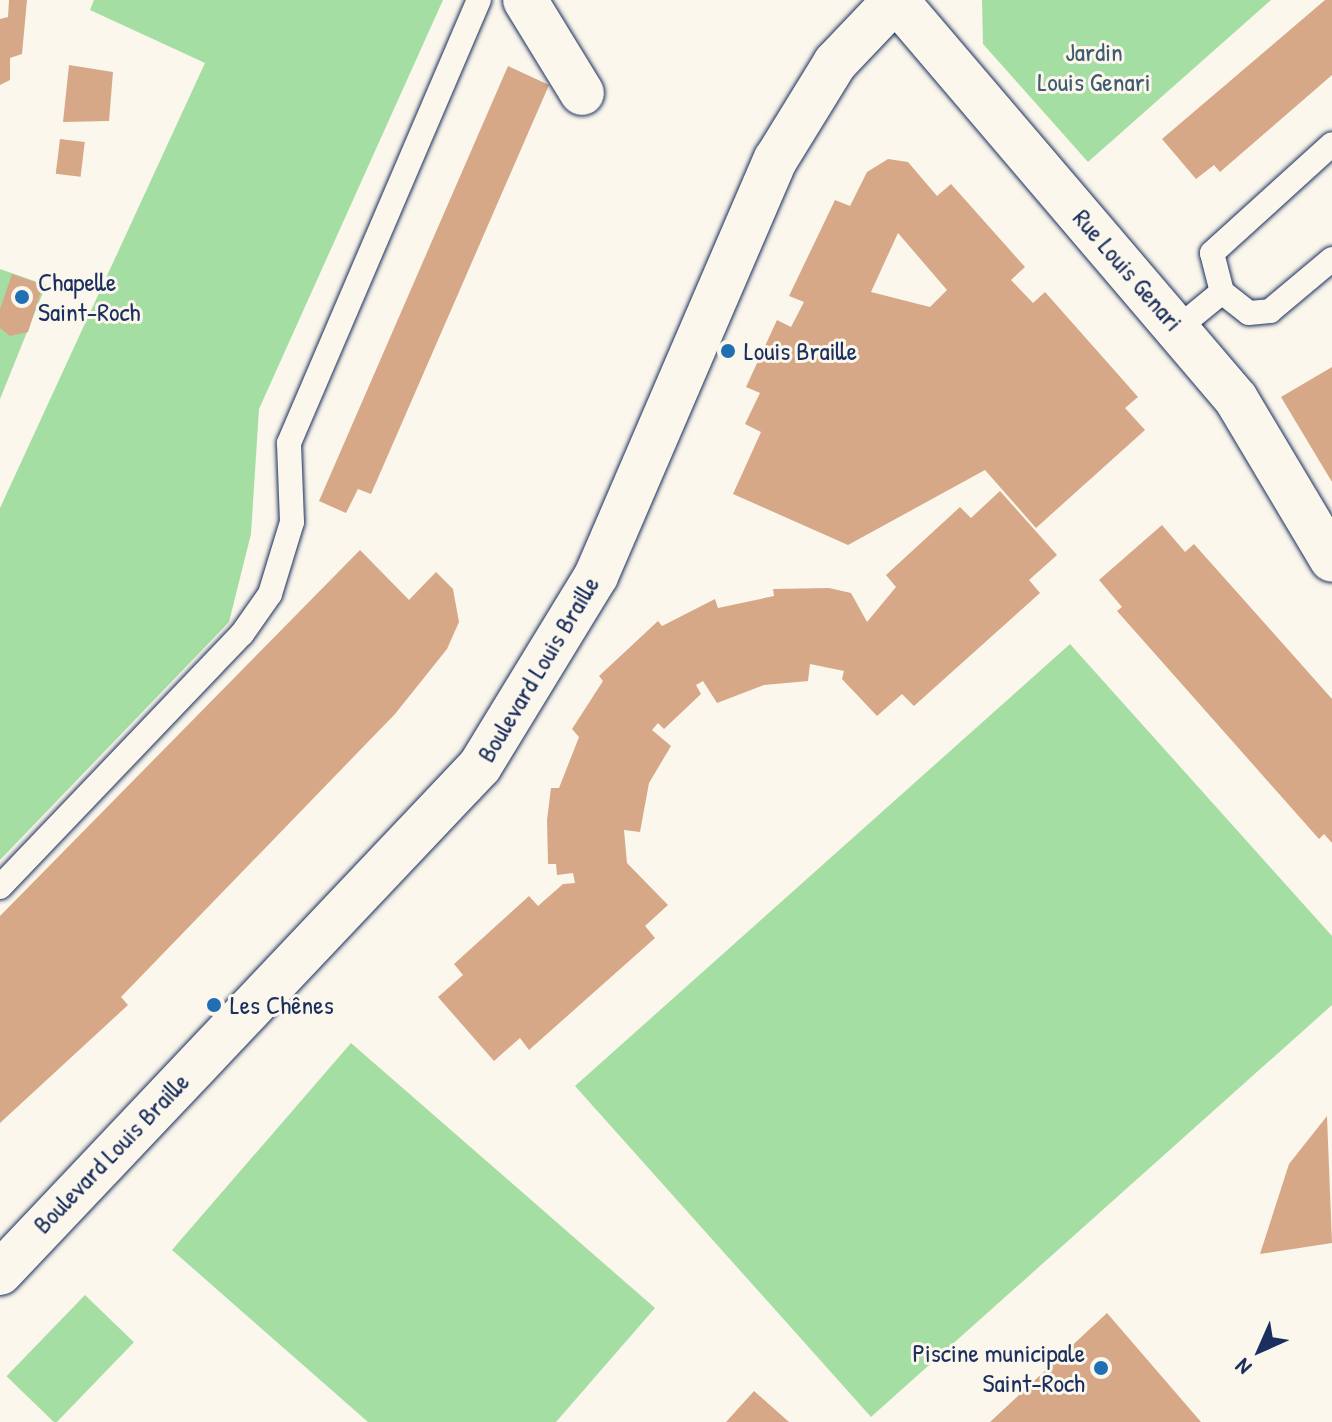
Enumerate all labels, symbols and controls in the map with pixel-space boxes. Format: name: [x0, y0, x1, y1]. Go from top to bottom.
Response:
park label: Jardin Louis Genari: [1038, 36, 1150, 98]
street label: Rue Louis Genari: [1067, 203, 1189, 337]
place label: Chapelle Saint-Roch: [38, 266, 140, 328]
marker: Chapelle Saint-Roch: [13, 288, 31, 306]
place label: Louis Braille: [744, 335, 857, 367]
marker: Louis Braille: [719, 342, 737, 360]
street label: Boulevard Louis Braille: [470, 570, 606, 768]
place label: Les Chênes: [230, 989, 334, 1021]
marker: Les Chênes: [205, 996, 223, 1014]
street label: Boulevard Louis Braille: [26, 1066, 196, 1240]
north arrow: [1220, 1310, 1300, 1390]
place label: Piscine municipale Saint-Roch: [913, 1337, 1085, 1398]
text: N: [1228, 1352, 1258, 1382]
marker: Piscine municipale Saint-Roch: [1092, 1359, 1110, 1377]

